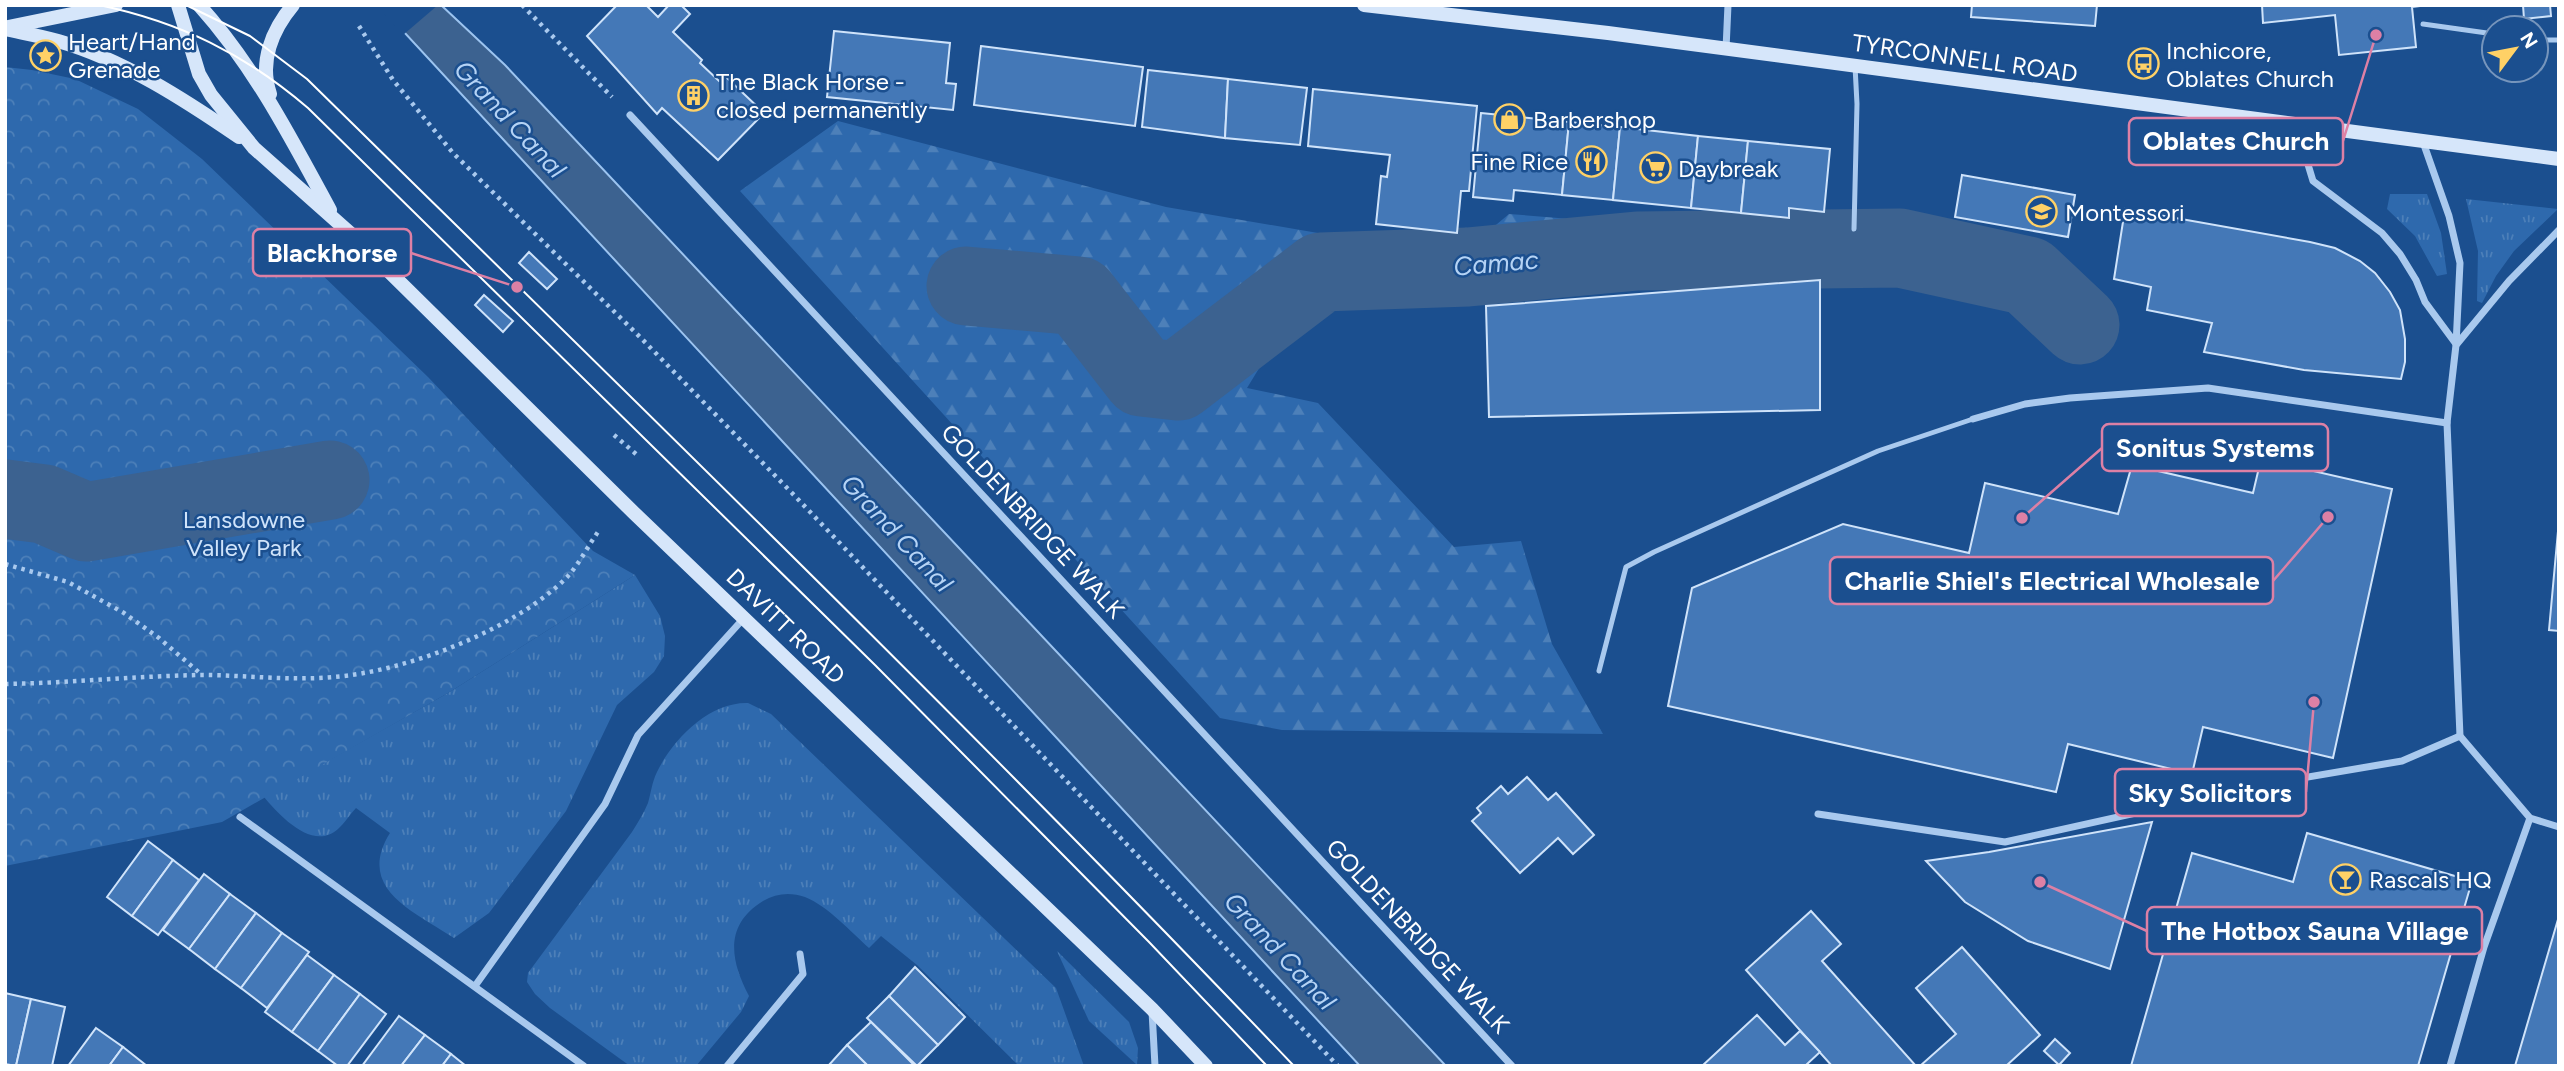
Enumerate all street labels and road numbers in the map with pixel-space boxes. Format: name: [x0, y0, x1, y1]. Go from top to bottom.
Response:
street label: TYRCONNELL ROAD: [1850, 28, 2080, 88]
street label: GOLDENBRIDGE WALK: [935, 418, 1131, 625]
street label: DAVITT ROAD: [721, 562, 851, 690]
street label: GOLDENBRIDGE WALK: [1320, 833, 1516, 1040]

